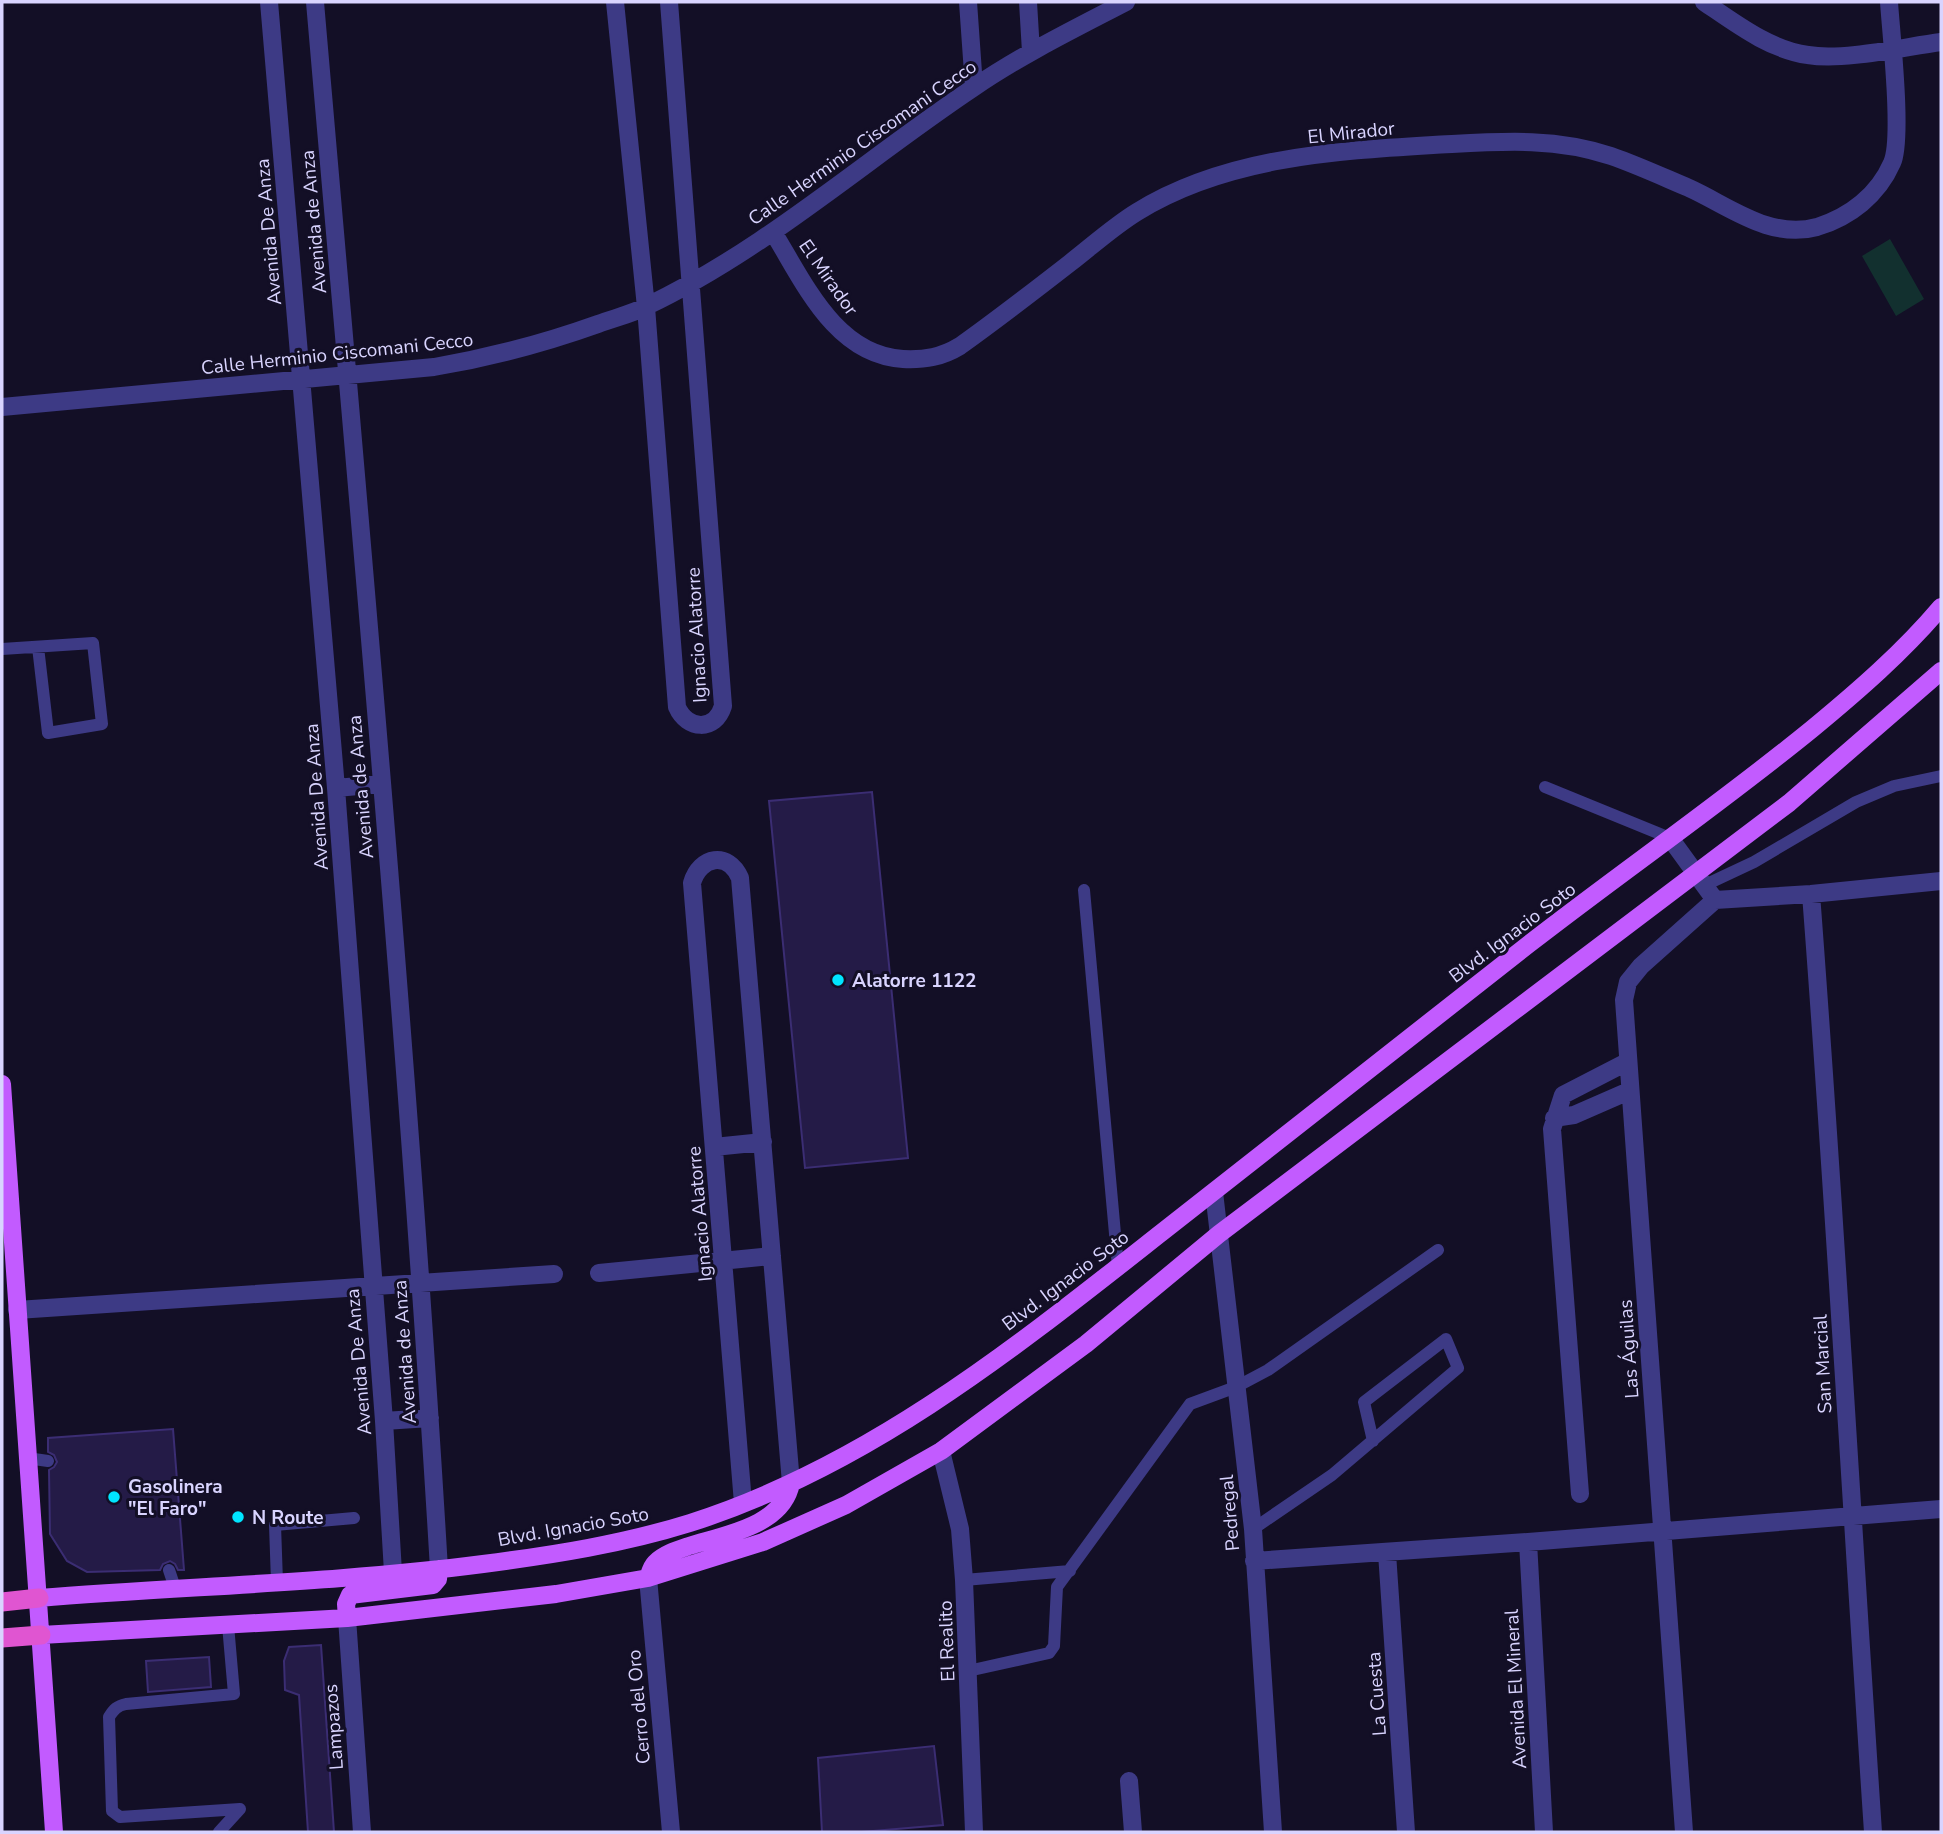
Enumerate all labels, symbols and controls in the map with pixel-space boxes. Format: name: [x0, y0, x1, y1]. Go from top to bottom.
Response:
street label: Calle Herminio Ciscomani Cecco: [743, 54, 982, 232]
street label: El Mirador: [1306, 115, 1396, 150]
street label: Avenida de Anza: [295, 149, 333, 295]
street label: Avenida De Anza: [250, 158, 288, 306]
street label: El Mirador: [792, 234, 864, 321]
street label: Calle Herminio Ciscomani Cecco: [200, 327, 474, 381]
street label: Ignacio Alatorre: [680, 566, 714, 703]
street label: Avenida de Anza: [342, 714, 380, 860]
street label: Avenida De Anza: [299, 723, 335, 871]
street label: Blvd. Ignacio Soto: [1444, 876, 1582, 989]
place label: Alatorre 1122: [852, 968, 977, 994]
marker: Alatorre 1122: [830, 972, 846, 988]
street label: Ignacio Alatorre: [681, 1145, 719, 1283]
street label: Blvd. Ignacio Soto: [997, 1224, 1135, 1337]
street label: Avenida de Anza: [387, 1279, 423, 1425]
street label: Avenida De Anza: [340, 1288, 378, 1436]
street label: Las Águilas: [1613, 1299, 1645, 1399]
street label: San Marcial: [1807, 1313, 1839, 1414]
street label: Pedregal: [1214, 1473, 1246, 1552]
place label: Gasolinera "El Faro": [128, 1474, 223, 1522]
marker: Gasolinera "El Faro": [106, 1489, 122, 1505]
street label: Blvd. Ignacio Soto: [496, 1501, 651, 1553]
place label: N Route: [252, 1505, 324, 1531]
marker: N Route: [230, 1509, 246, 1525]
street label: El Realito: [933, 1600, 961, 1682]
street label: Avenida El Mineral: [1499, 1608, 1533, 1769]
street label: Cerro del Oro: [621, 1649, 657, 1765]
street label: La Cuesta: [1361, 1651, 1393, 1737]
street label: Lampazos: [318, 1683, 350, 1771]

